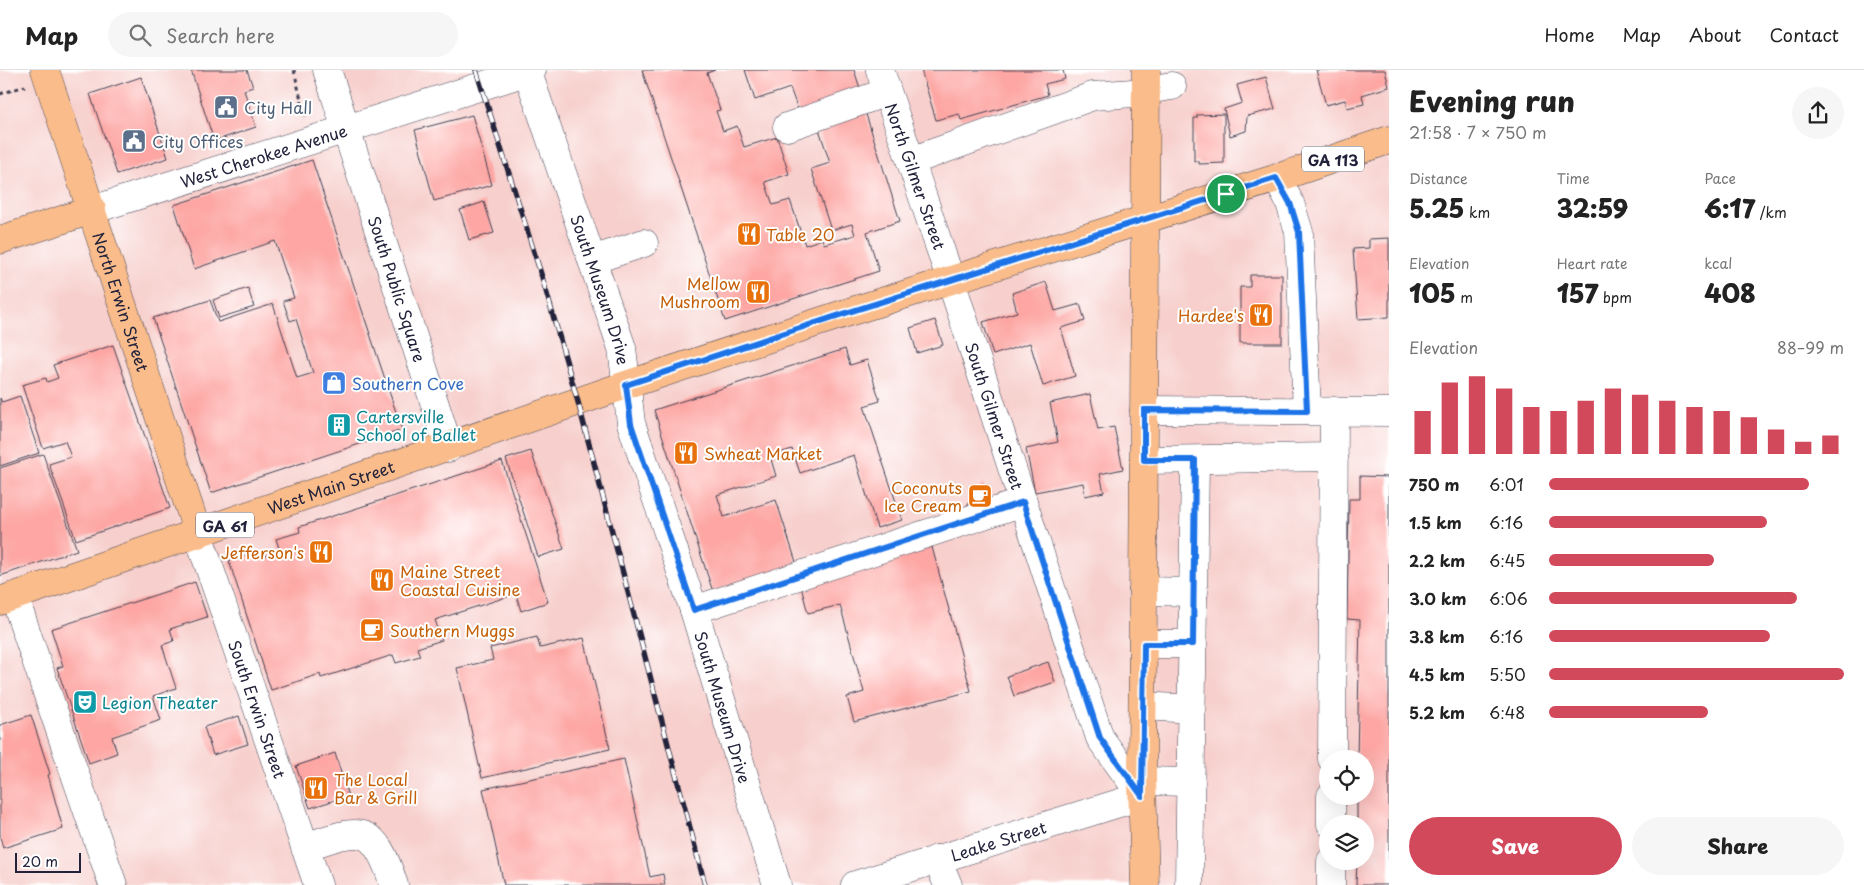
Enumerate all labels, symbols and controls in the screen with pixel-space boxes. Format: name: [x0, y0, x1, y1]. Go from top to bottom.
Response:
search box: [108, 12, 458, 57]
text: Map: [25, 17, 78, 53]
icon: search: [126, 21, 154, 49]
text: Search here: [166, 21, 275, 49]
text: Home: [1544, 21, 1594, 48]
text: Map: [1622, 21, 1661, 48]
text: About: [1689, 21, 1741, 48]
text: Contact: [1769, 21, 1839, 48]
text: Evening run: [1409, 79, 1575, 122]
button: share: [1792, 87, 1844, 139]
public building icon: City Hall: [213, 94, 239, 120]
place label: City Hall: [244, 95, 312, 119]
street label: North Gilmer Street: [880, 100, 952, 253]
street label: West Cherokee Avenue: [177, 118, 350, 193]
text: 21:58 · 7 × 750 m: [1409, 120, 1547, 144]
public building icon: City Offices: [121, 128, 147, 154]
place label: City Offices: [152, 129, 243, 153]
road number: GA 113: [1302, 146, 1364, 172]
text: Distance: [1409, 168, 1468, 189]
text: Time: [1557, 168, 1590, 189]
text: Pace: [1704, 168, 1736, 189]
pin: [1205, 173, 1247, 215]
icon: arrive: [1212, 180, 1240, 208]
text: 5.25: [1409, 189, 1465, 227]
text: 32:59: [1557, 189, 1628, 227]
text: 6:17: [1704, 189, 1755, 227]
text: km: [1465, 202, 1490, 223]
text: /km: [1755, 202, 1787, 223]
street label: South Museum Drive: [565, 211, 636, 366]
street label: South Public Square: [363, 213, 432, 365]
restaurant icon: Table 20: [736, 221, 762, 247]
place label: Table 20: [766, 222, 835, 246]
street label: North Erwin Street: [87, 229, 156, 375]
text: Elevation: [1409, 253, 1469, 274]
text: Heart rate: [1557, 253, 1627, 274]
text: kcal: [1704, 253, 1732, 274]
place label: Mellow Mushroom: [660, 271, 741, 313]
text: 105: [1409, 274, 1456, 312]
text: 157: [1557, 274, 1598, 312]
text: 408: [1704, 274, 1756, 312]
restaurant icon: Mellow Mushroom: [745, 279, 771, 305]
text: m: [1456, 287, 1473, 308]
text: bpm: [1598, 287, 1632, 308]
restaurant icon: Hardee's: [1248, 302, 1274, 328]
place label: Hardee's: [1178, 303, 1244, 327]
text: Elevation: [1409, 335, 1478, 359]
text: 88–99 m: [1777, 335, 1844, 359]
street label: South Gilmer Street: [960, 339, 1030, 493]
shop icon: Southern Cove: [321, 370, 347, 396]
place label: Southern Cove: [352, 371, 464, 395]
place label: Cartersville School of Ballet: [356, 404, 477, 446]
building icon: Cartersville School of Ballet: [326, 412, 352, 438]
restaurant icon: Swheat Market: [673, 440, 699, 466]
place label: Swheat Market: [704, 441, 823, 465]
street label: West Main Street: [264, 454, 398, 520]
text: 750 m: [1409, 472, 1459, 496]
text: 6:01: [1489, 472, 1524, 496]
place label: Coconuts Ice Cream: [884, 475, 962, 517]
cafe icon: Coconuts Ice Cream: [967, 483, 993, 509]
text: 1.5 km: [1409, 510, 1462, 534]
text: 6:16: [1489, 510, 1523, 534]
road number: GA 61: [196, 512, 254, 538]
restaurant icon: Jefferson's: [308, 539, 334, 565]
place label: Jefferson's: [221, 540, 304, 564]
text: 2.2 km: [1409, 548, 1465, 572]
text: 6:45: [1489, 548, 1525, 572]
place label: Maine Street Coastal Cuisine: [400, 559, 520, 601]
restaurant icon: Maine Street Coastal Cuisine: [369, 567, 395, 593]
text: 3.0 km: [1409, 586, 1466, 610]
text: 6:06: [1489, 586, 1528, 610]
cafe icon: Southern Muggs: [359, 617, 385, 643]
place label: Southern Muggs: [390, 618, 515, 642]
text: 3.8 km: [1409, 624, 1465, 648]
text: 6:16: [1489, 624, 1523, 648]
street label: South Museum Drive: [689, 628, 757, 786]
street label: South Erwin Street: [223, 637, 293, 782]
text: 4.5 km: [1409, 662, 1465, 686]
text: 5:50: [1489, 662, 1526, 686]
theatre icon: Legion Theater: [72, 689, 98, 715]
place label: Legion Theater: [102, 690, 218, 714]
text: 5.2 km: [1409, 700, 1465, 724]
text: 6:48: [1489, 700, 1525, 724]
map controls: [1319, 750, 1374, 870]
button: locate: [1319, 750, 1374, 805]
place label: The Local Bar & Grill: [334, 767, 417, 809]
restaurant icon: The Local Bar & Grill: [303, 775, 329, 801]
street label: Leake Street: [948, 814, 1049, 867]
button: layers: [1319, 815, 1374, 870]
button: Save: [1409, 817, 1622, 875]
button: Share: [1632, 817, 1844, 875]
scale bar: [15, 850, 81, 873]
text: 20 m: [22, 851, 58, 872]

